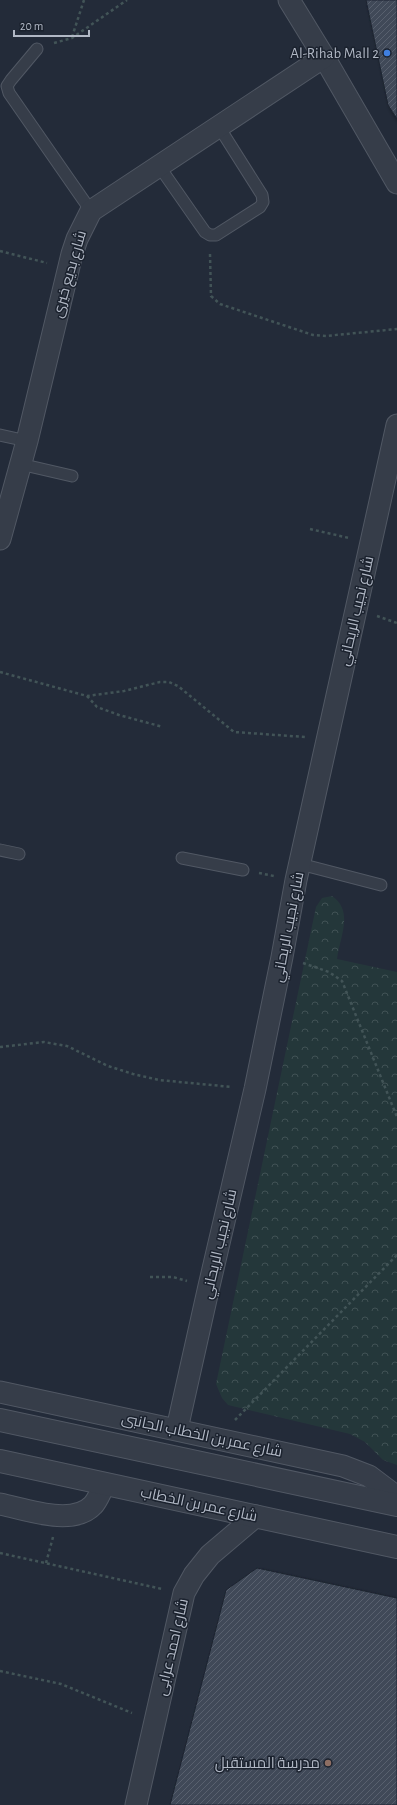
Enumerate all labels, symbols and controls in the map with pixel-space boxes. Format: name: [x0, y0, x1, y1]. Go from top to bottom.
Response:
scale bar: [14, 12, 89, 38]
text: 20 m: [20, 20, 43, 32]
place label: Al-Rihab Mall 2: [290, 46, 379, 61]
marker: Al-Rihab Mall 2: [382, 48, 392, 58]
street label: شارع بديع خيرى: [49, 228, 92, 320]
street label: شارع نجيب الريحاني: [336, 554, 380, 668]
street label: شارع نجيب الريحاني: [269, 870, 310, 984]
street label: شارع نجيب الريحاني: [199, 1187, 243, 1301]
street label: شارع عمر بن الخطاب الجانبى: [120, 1410, 284, 1463]
street label: شارع عمر بن الخطاب: [138, 1484, 259, 1527]
street label: شارع احمد عرابى: [153, 1597, 194, 1698]
place label: مدرسة المستقبل: [215, 1756, 320, 1773]
marker: مدرسة المستقبل: [323, 1758, 333, 1768]

